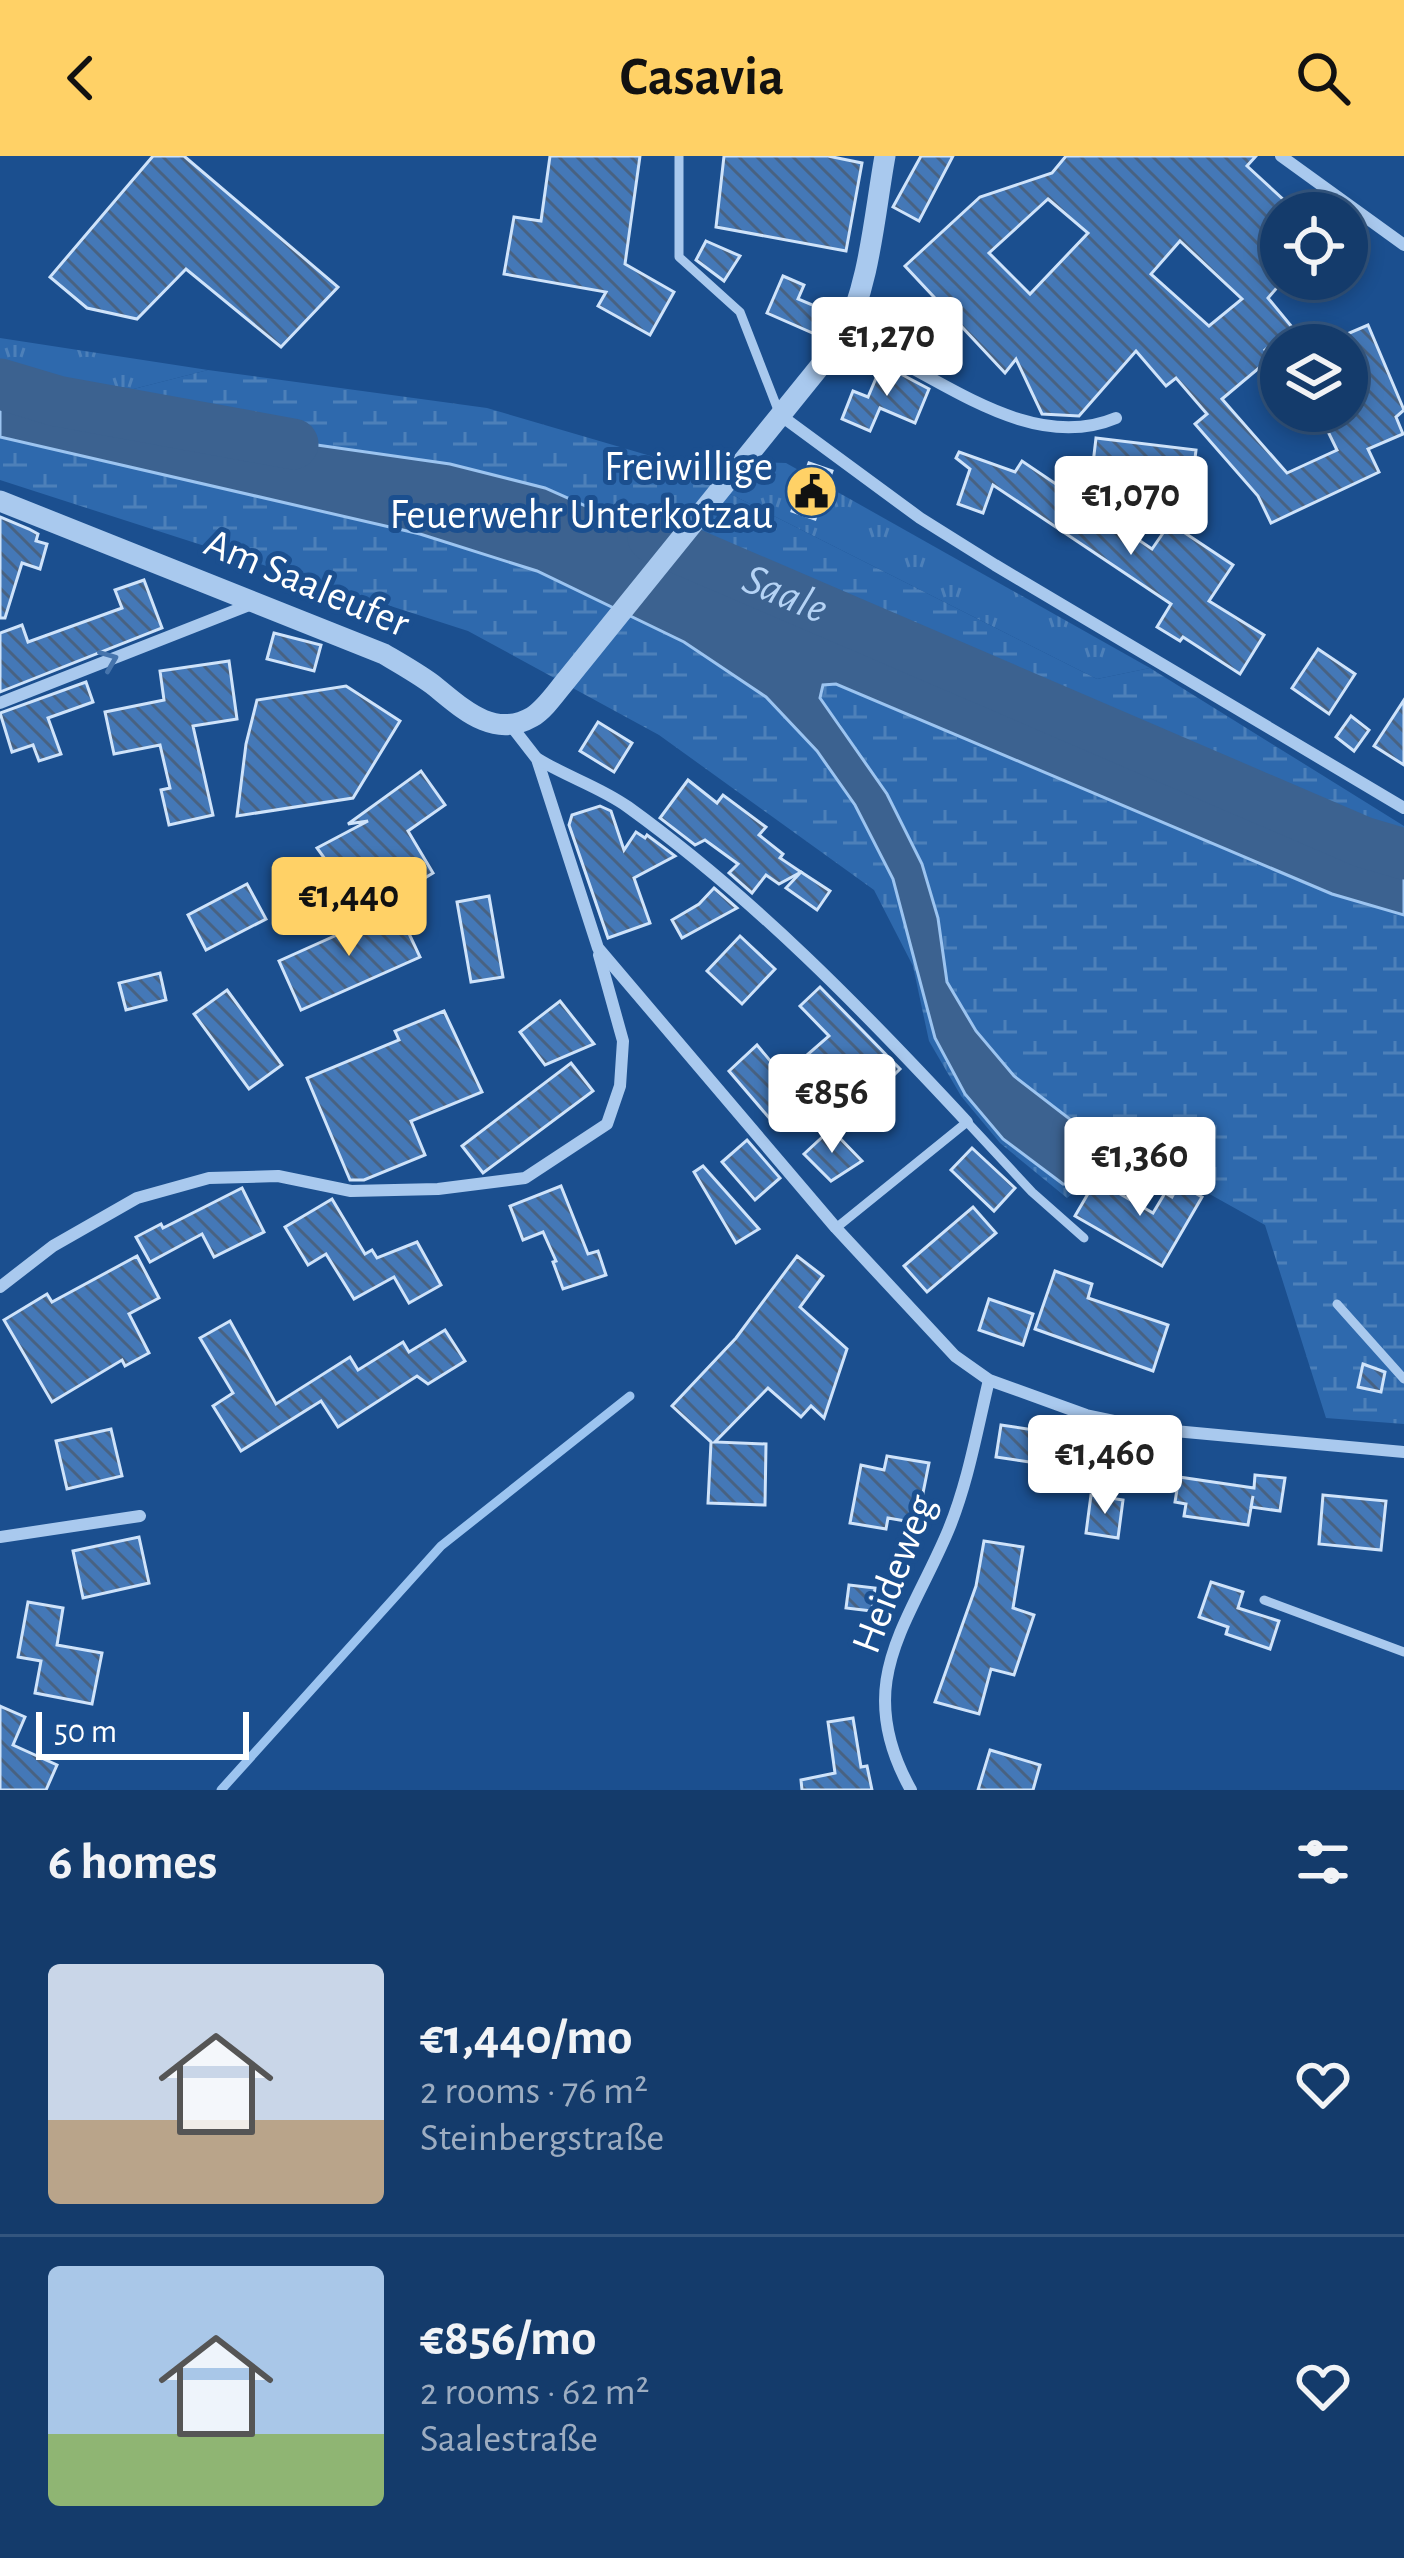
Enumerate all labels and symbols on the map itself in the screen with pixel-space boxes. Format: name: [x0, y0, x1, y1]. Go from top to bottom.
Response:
pin: €1,270: [789, 297, 985, 399]
place label: Freiwillige Feuerwehr Unterkotzau: [390, 446, 773, 536]
pin: €1,070: [1033, 456, 1229, 558]
public building icon: Freiwillige Feuerwehr Unterkotzau: [784, 463, 840, 519]
street label: Am Saaleufer: [199, 521, 416, 645]
water label: Saale: [736, 556, 834, 632]
one-way arrow: [97, 650, 118, 674]
pin: €1,440: [251, 857, 447, 959]
pin: €856: [761, 1054, 903, 1156]
pin: €1,360: [1042, 1117, 1238, 1219]
pin: €1,460: [1007, 1415, 1203, 1517]
street label: Heideweg: [845, 1489, 943, 1659]
scale bar: [36, 1706, 249, 1759]

